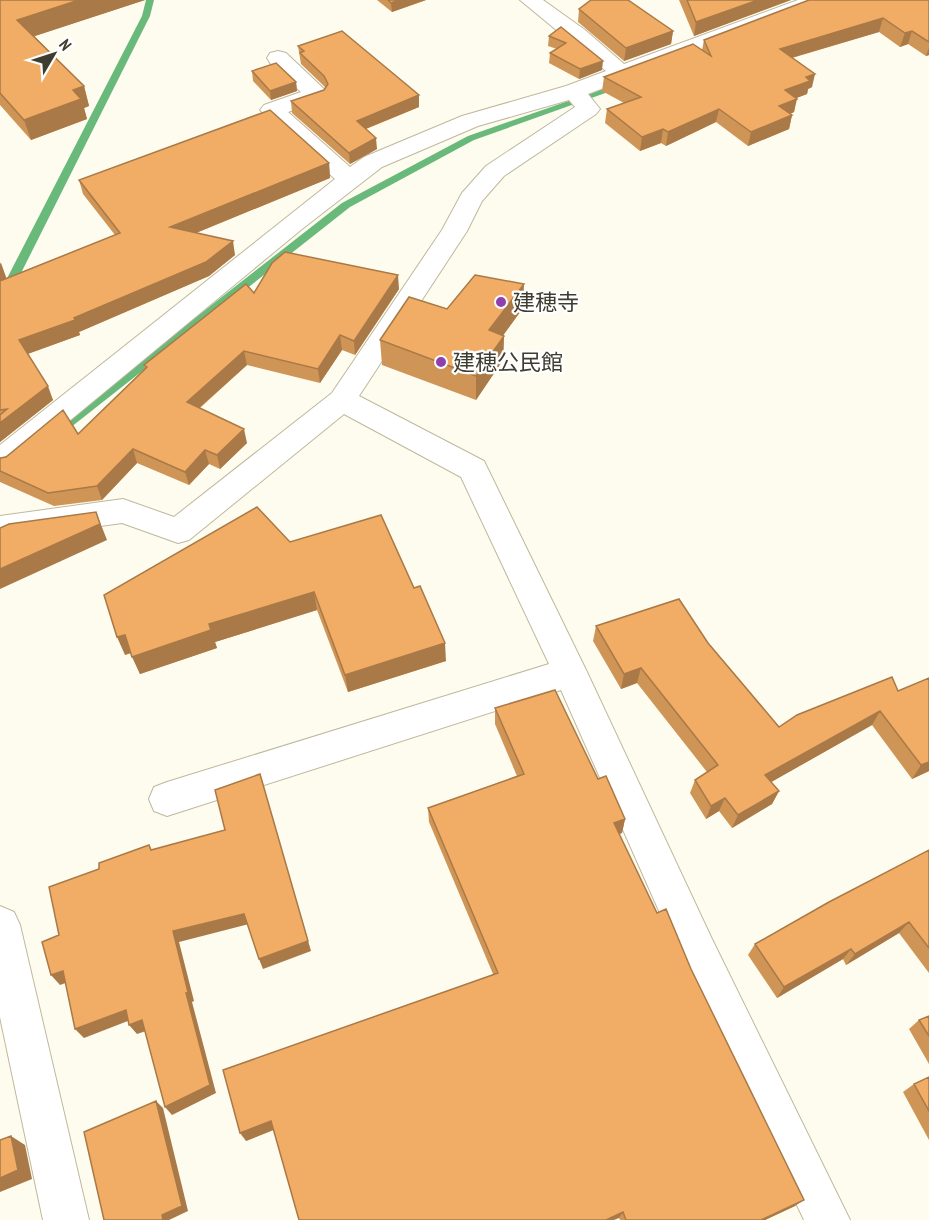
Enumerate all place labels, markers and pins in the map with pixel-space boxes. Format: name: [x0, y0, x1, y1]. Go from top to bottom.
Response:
place label: 建穂寺: [513, 288, 579, 316]
marker: 建穂寺: [494, 295, 508, 309]
place label: 建穂公民館: [453, 348, 563, 376]
marker: 建穂公民館: [434, 355, 448, 369]

